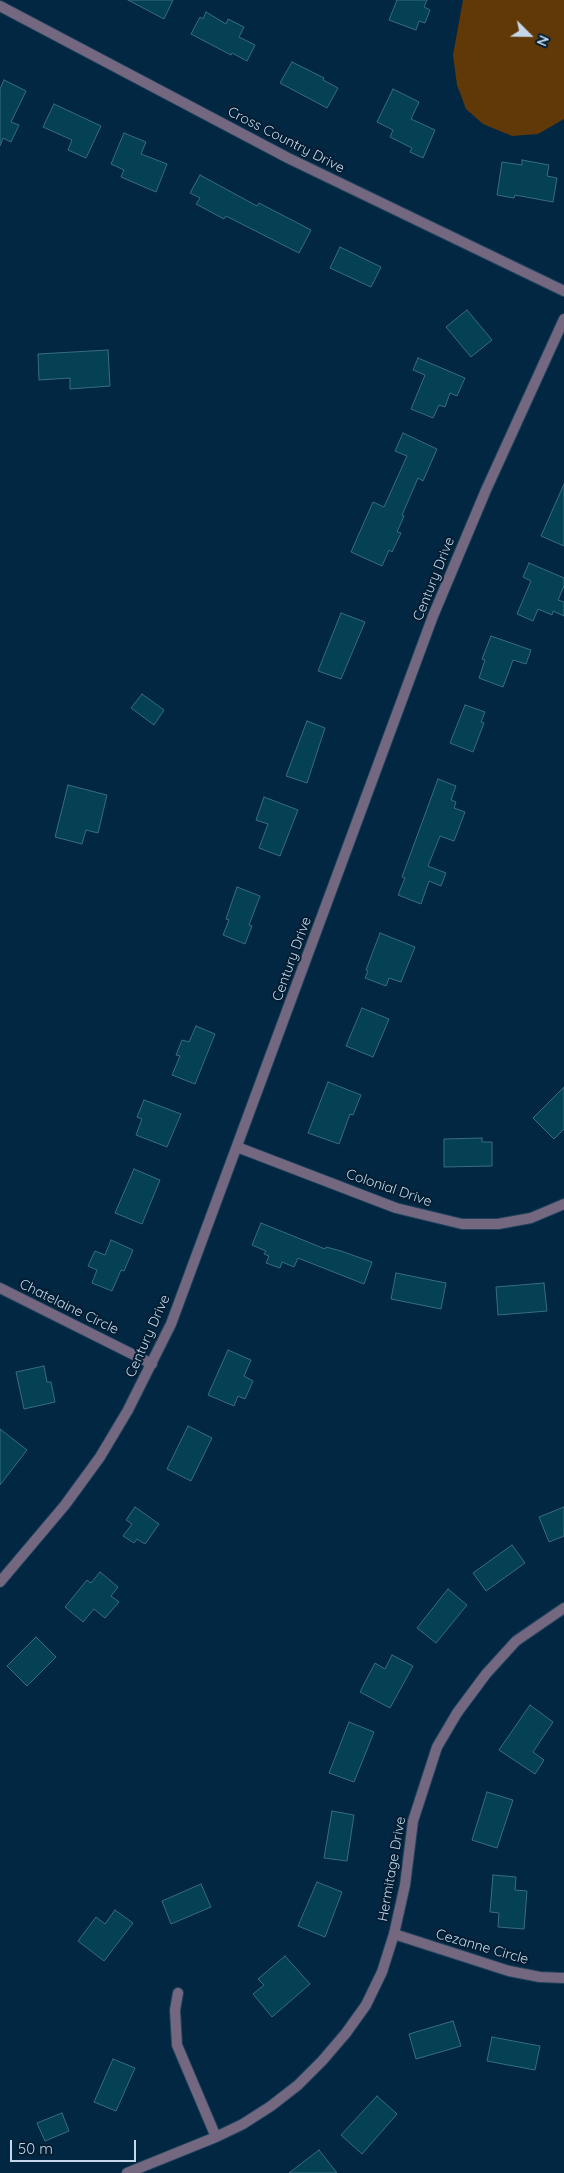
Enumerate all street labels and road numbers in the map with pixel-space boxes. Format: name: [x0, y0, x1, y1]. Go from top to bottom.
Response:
street label: Cross Country Drive: [225, 103, 347, 177]
street label: Century Drive: [410, 535, 458, 623]
street label: Century Drive: [269, 914, 315, 1004]
street label: Colonial Drive: [344, 1165, 434, 1211]
street label: Chatelaine Circle: [17, 1276, 121, 1338]
street label: Century Drive: [122, 1292, 174, 1380]
street label: Hermitage Drive: [375, 1815, 409, 1923]
street label: Cezanne Circle: [434, 1926, 530, 1968]

